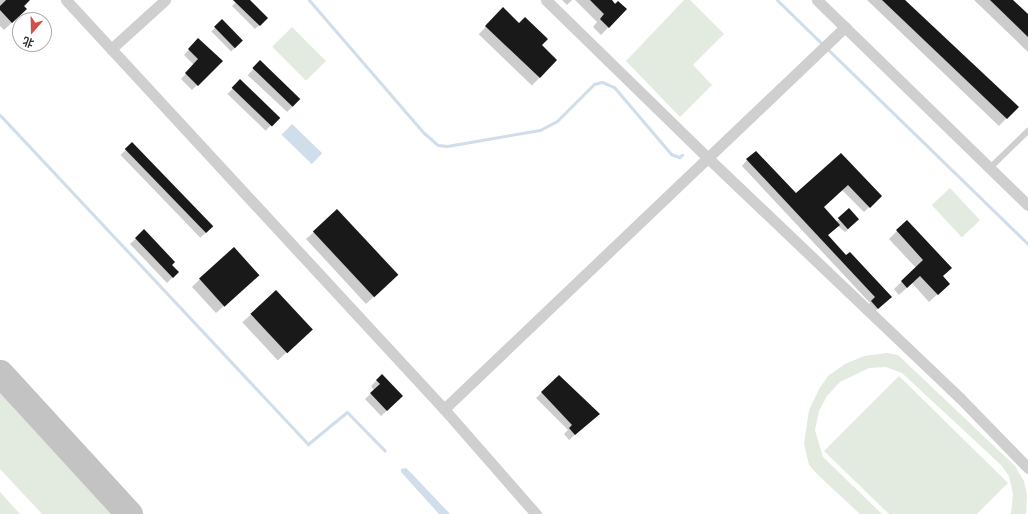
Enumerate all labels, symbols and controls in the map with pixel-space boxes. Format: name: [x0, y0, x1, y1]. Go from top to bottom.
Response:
north arrow: [12, 12, 52, 52]
text: 北: [21, 34, 36, 51]

